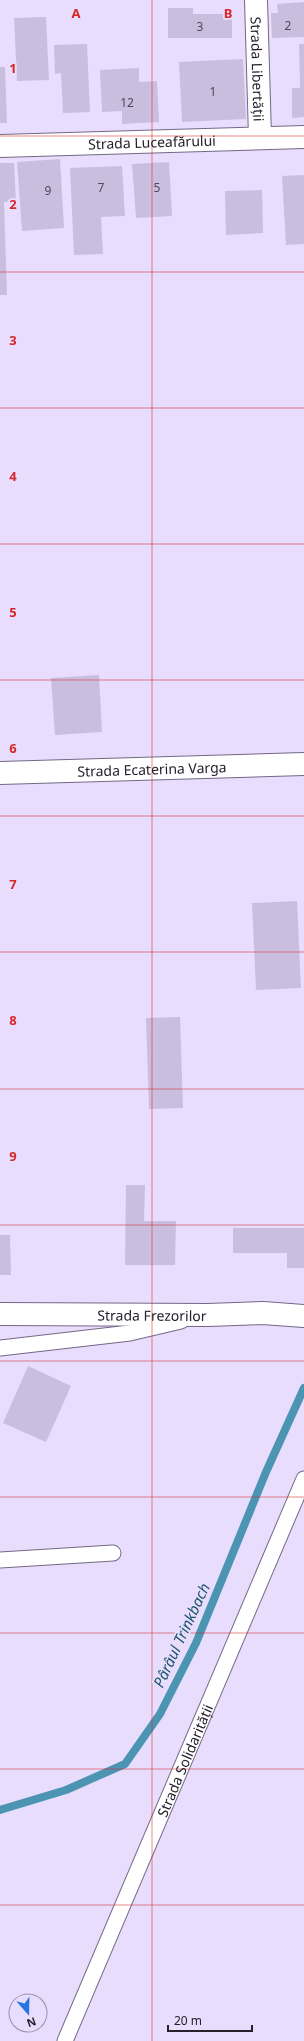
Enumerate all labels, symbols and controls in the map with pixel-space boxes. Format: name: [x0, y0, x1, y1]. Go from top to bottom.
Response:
text: A: [72, 4, 81, 22]
text: B: [224, 4, 232, 22]
street label: Strada Libertății: [247, 16, 269, 122]
house number: 2: [285, 17, 292, 34]
house number: 3: [197, 18, 204, 35]
text: 1: [9, 59, 17, 77]
house number: 1: [210, 83, 216, 100]
house number: 12: [120, 94, 134, 111]
street label: Strada Luceafărului: [88, 130, 216, 153]
house number: 7: [98, 179, 105, 196]
house number: 5: [154, 179, 161, 196]
house number: 9: [45, 182, 52, 199]
text: 2: [9, 195, 17, 213]
text: 3: [9, 331, 17, 349]
text: 4: [9, 467, 17, 485]
text: 5: [9, 603, 17, 621]
text: 6: [9, 739, 17, 757]
street label: Strada Ecaterina Varga: [77, 757, 227, 780]
text: 7: [9, 875, 17, 893]
text: 8: [9, 1011, 17, 1029]
text: 9: [9, 1147, 17, 1165]
street label: Strada Frezorilor: [97, 1305, 207, 1324]
water label: Pârâul Trinkbach: [148, 1580, 214, 1690]
street label: Strada Solidarității: [152, 1701, 217, 1820]
north arrow: [8, 1993, 48, 2033]
scale bar: [168, 2007, 252, 2033]
text: 20 m: [174, 2012, 202, 2029]
text: N: [25, 2014, 38, 2031]

